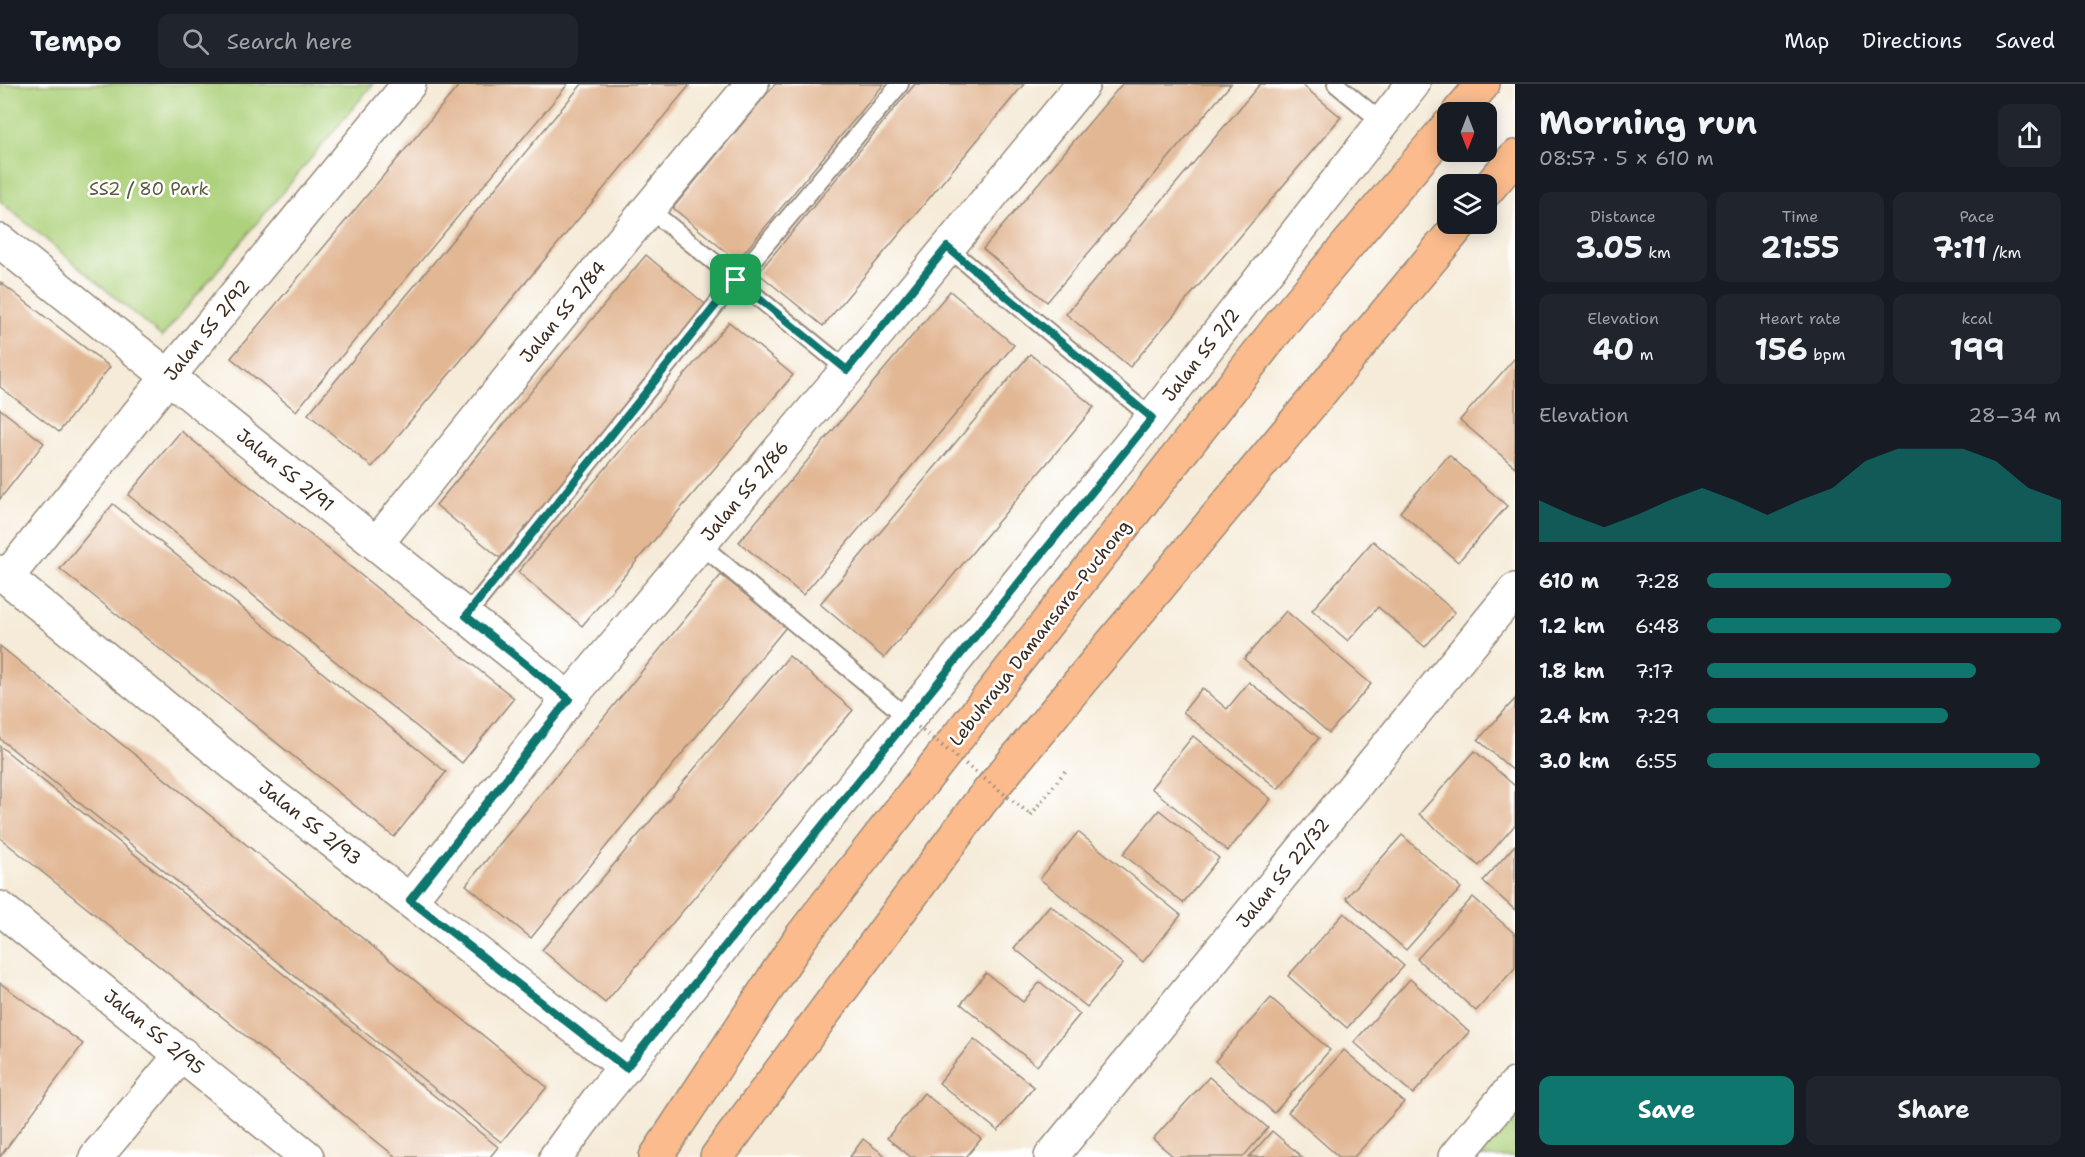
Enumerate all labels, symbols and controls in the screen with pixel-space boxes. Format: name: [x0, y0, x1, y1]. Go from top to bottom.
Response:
search box: [158, 14, 578, 68]
text: Tempo: [30, 22, 122, 60]
icon: search: [179, 25, 212, 58]
text: Search here: [227, 27, 352, 56]
text: Map: [1784, 27, 1829, 55]
text: Directions: [1862, 27, 1962, 55]
text: Saved: [1995, 27, 2055, 55]
text: Morning run: [1539, 100, 1757, 145]
north arrow: [1437, 102, 1497, 162]
map controls: [1437, 102, 1497, 234]
button: share: [1998, 104, 2061, 167]
text: 08:57 · 5 × 610 m: [1539, 145, 1714, 171]
button: layers: [1437, 174, 1497, 234]
park label: SS2 / 80 Park: [89, 177, 209, 201]
text: Distance: [1590, 206, 1656, 227]
text: Time: [1782, 206, 1818, 227]
text: Pace: [1959, 206, 1995, 227]
text: 3.05: [1575, 227, 1643, 268]
text: 21:55: [1760, 227, 1840, 268]
text: 7:11: [1933, 227, 1987, 268]
text: km: [1643, 242, 1671, 263]
text: /km: [1987, 242, 2021, 263]
pin: [710, 254, 761, 305]
street label: Jalan SS 2/84: [515, 256, 611, 368]
icon: arrive: [719, 263, 752, 296]
street label: Jalan SS 2/92: [159, 274, 255, 386]
street label: Jalan SS 2/2: [1157, 303, 1245, 407]
text: Elevation: [1587, 308, 1659, 329]
text: Heart rate: [1759, 308, 1841, 329]
text: kcal: [1961, 308, 1993, 329]
text: 40: [1592, 329, 1634, 370]
text: 156: [1755, 329, 1808, 370]
text: 199: [1950, 329, 2004, 370]
text: m: [1634, 344, 1654, 365]
text: bpm: [1808, 344, 1845, 365]
text: Elevation: [1539, 402, 1629, 428]
text: 28–34 m: [1968, 402, 2061, 428]
street label: Jalan SS 2/91: [231, 423, 339, 517]
street label: Jalan SS 2/86: [696, 436, 794, 546]
street label: Lebuhraya Damansara–Puchong: [944, 515, 1136, 751]
text: 610 m: [1539, 568, 1599, 594]
text: 7:28: [1635, 568, 1680, 594]
text: 1.2 km: [1539, 613, 1605, 639]
text: 6:48: [1635, 613, 1680, 639]
text: 1.8 km: [1539, 658, 1605, 684]
text: 7:17: [1635, 658, 1674, 684]
text: 2.4 km: [1539, 703, 1609, 729]
text: 7:29: [1635, 703, 1680, 729]
text: 3.0 km: [1539, 748, 1610, 774]
text: 6:55: [1635, 748, 1677, 774]
street label: Jalan SS 2/93: [254, 775, 366, 871]
street label: Jalan SS 22/32: [1231, 813, 1335, 933]
street label: Jalan SS 2/95: [99, 984, 209, 1080]
button: Save: [1539, 1076, 1794, 1145]
button: Share: [1806, 1076, 2061, 1145]

